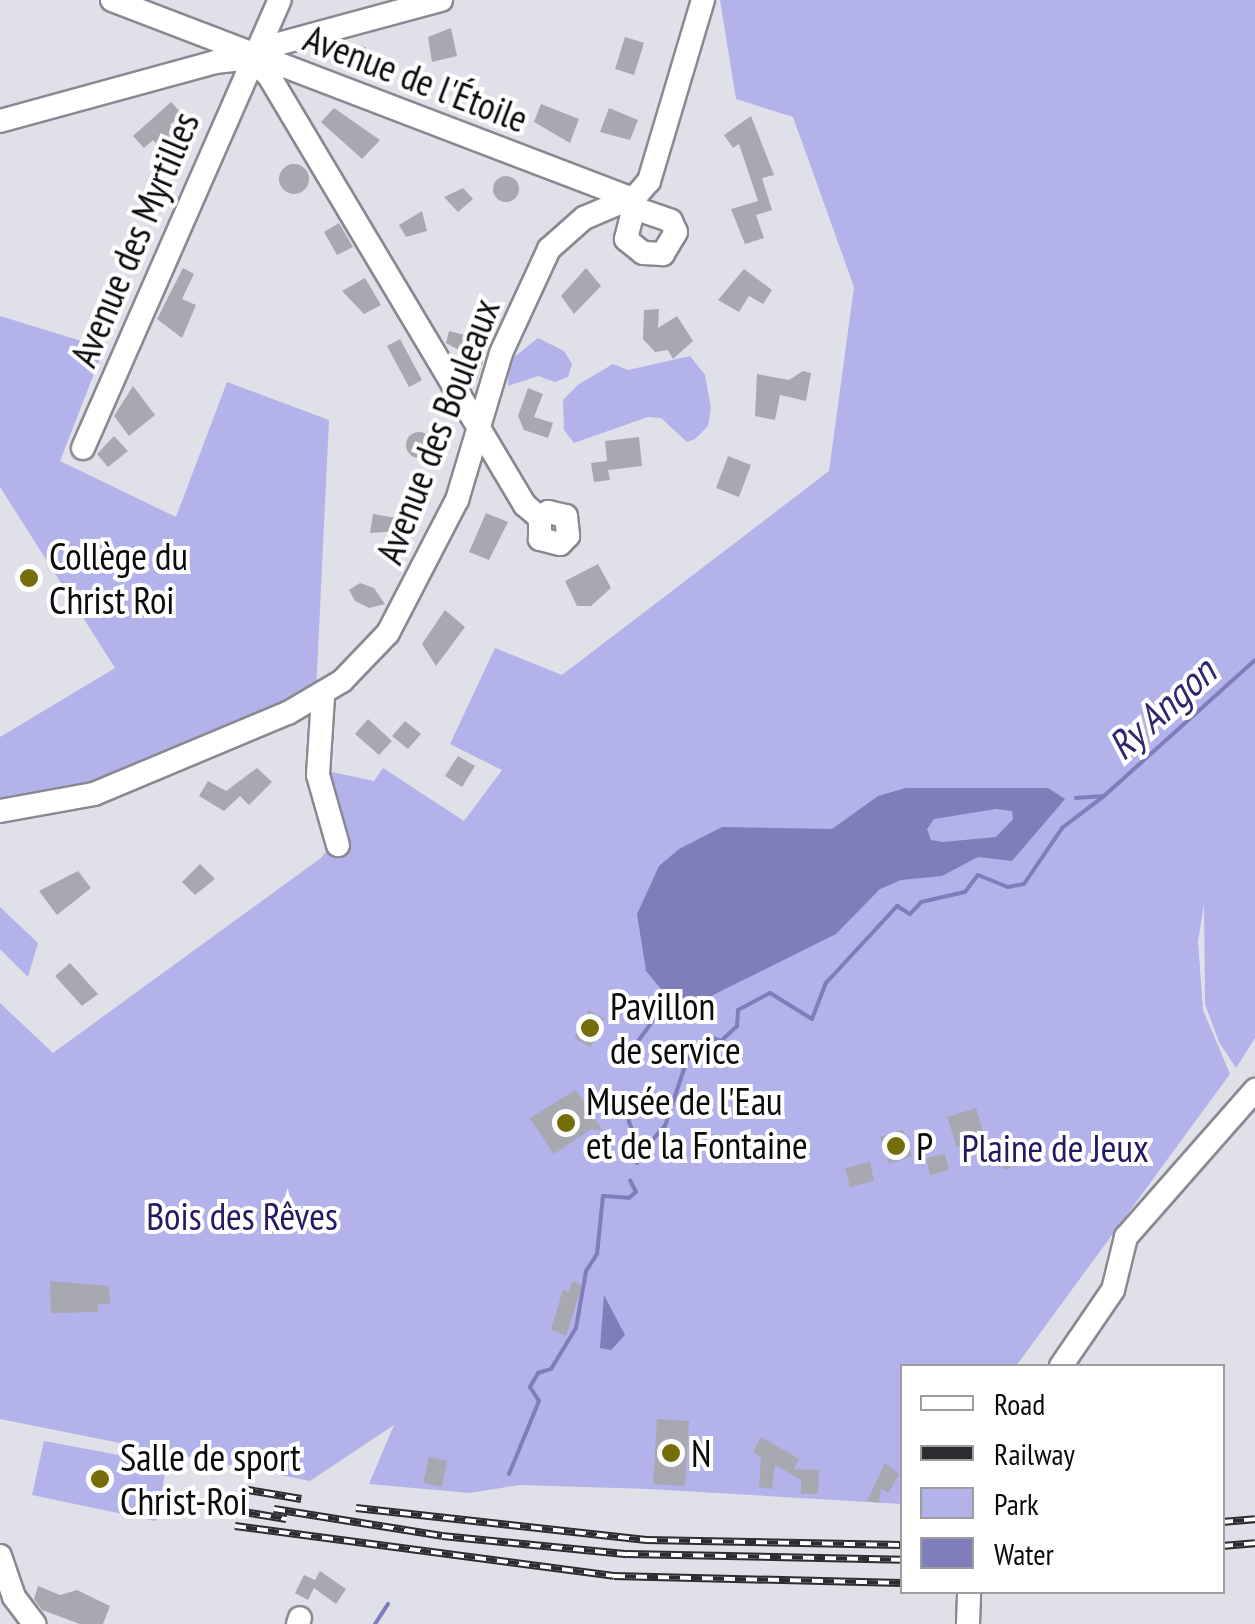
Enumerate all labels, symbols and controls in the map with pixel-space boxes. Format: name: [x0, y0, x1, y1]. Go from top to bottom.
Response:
street label: Avenue de l'Étoile: [298, 14, 534, 142]
street label: Avenue des Myrtilles: [60, 105, 208, 373]
street label: Avenue des Bouleaux: [366, 292, 508, 570]
place label: Collège du Christ Roi: [49, 533, 188, 622]
marker: Collège du Christ Roi: [18, 567, 40, 589]
water label: Ry Angon: [1097, 647, 1225, 769]
place label: Pavillon de service: [610, 983, 741, 1072]
marker: Pavillon de service: [579, 1017, 601, 1039]
place label: Musée de l'Eau et de la Fontaine: [586, 1078, 808, 1168]
marker: Musée de l'Eau et de la Fontaine: [555, 1112, 577, 1134]
place label: P: [916, 1123, 933, 1169]
park label: Plaine de Jeux: [961, 1125, 1149, 1171]
marker: P: [885, 1135, 907, 1157]
park label: Bois des Rêves: [146, 1193, 338, 1239]
legend: [900, 1364, 1225, 1594]
text: Road: [994, 1384, 1045, 1423]
place label: N: [691, 1430, 711, 1476]
place label: Salle de sport Christ-Roi: [120, 1434, 301, 1524]
text: Railway: [994, 1434, 1075, 1473]
marker: N: [660, 1442, 682, 1464]
marker: Salle de sport Christ-Roi: [89, 1468, 111, 1490]
text: Park: [994, 1484, 1039, 1523]
text: Water: [994, 1534, 1054, 1573]

